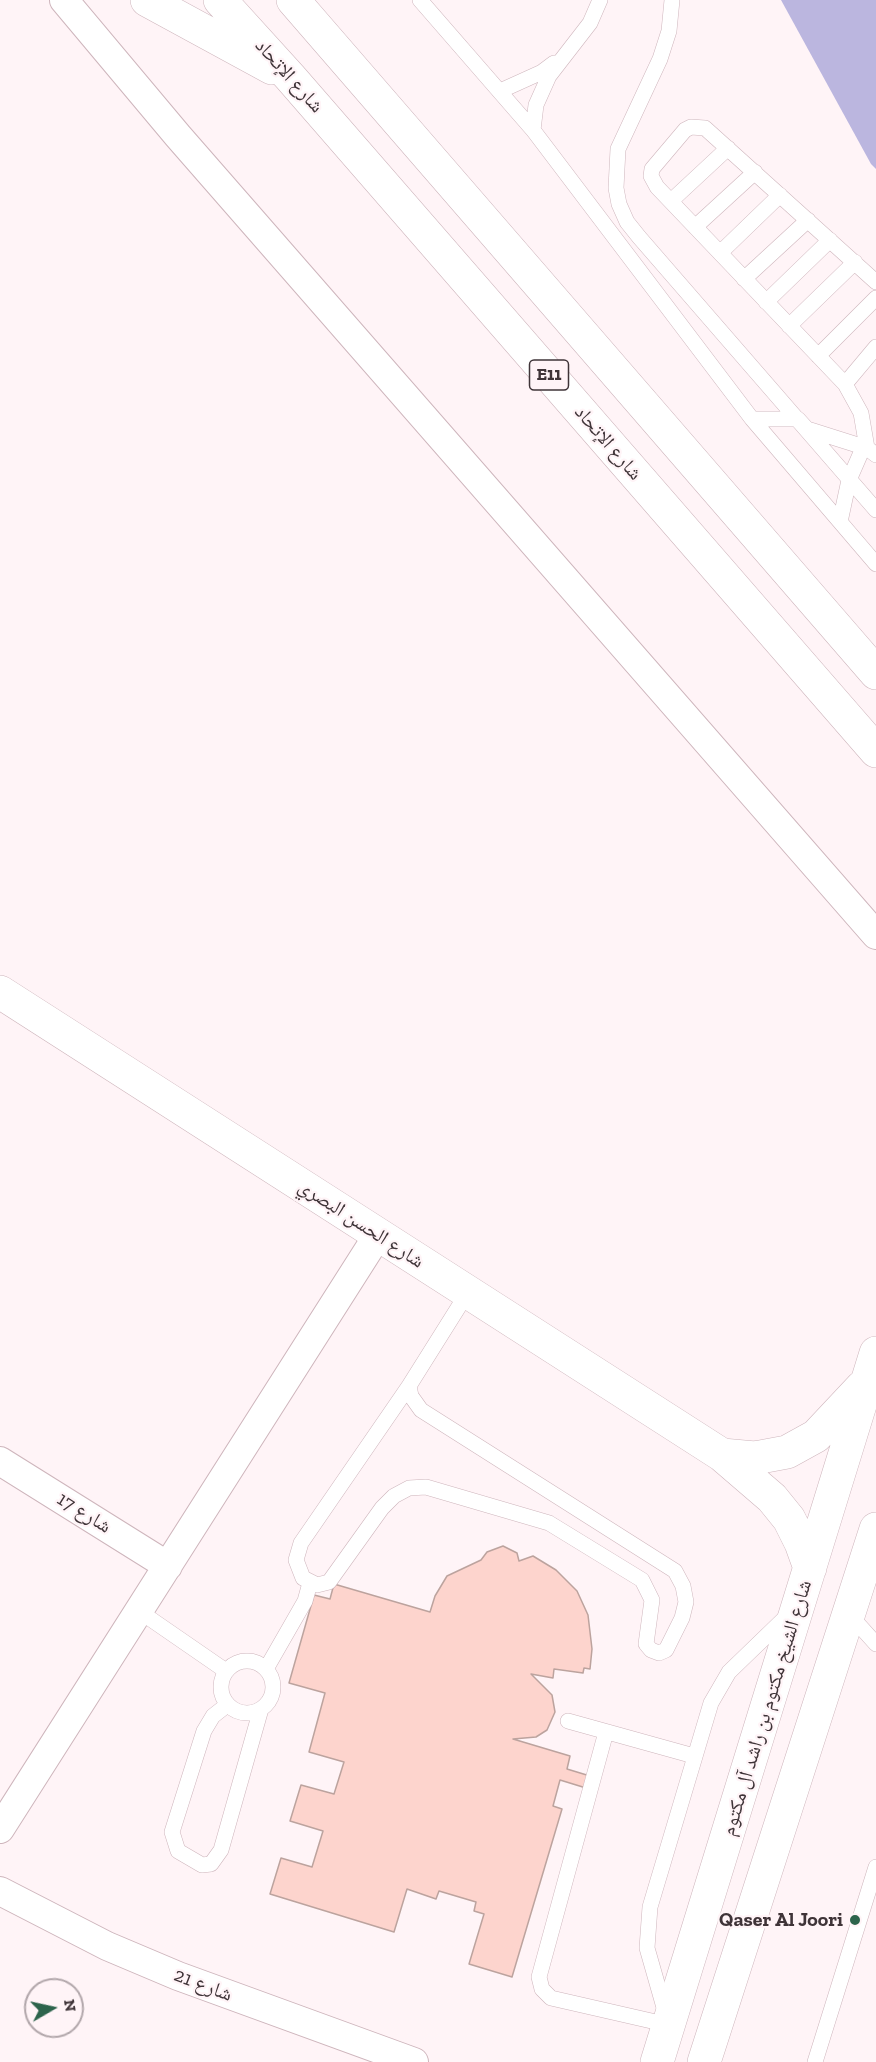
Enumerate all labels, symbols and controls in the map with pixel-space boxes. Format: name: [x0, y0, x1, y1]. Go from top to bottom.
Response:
street label: شارع الإتحاد: [250, 34, 328, 118]
road number: E11: [530, 360, 568, 390]
street label: شارع الإتحاد: [569, 401, 647, 485]
street label: شارع الحسن البصري: [294, 1174, 428, 1274]
street label: شارع 17: [52, 1487, 116, 1539]
street label: شارع الشيخ مكتوم بن راشد آل مكتوم: [717, 1577, 817, 1839]
place label: Qaser Al Joori: [719, 1908, 843, 1932]
marker: Qaser Al Joori: [848, 1913, 862, 1927]
street label: شارع 21: [170, 1963, 236, 2007]
north arrow: [24, 1978, 84, 2038]
text: N: [60, 1998, 81, 2013]

